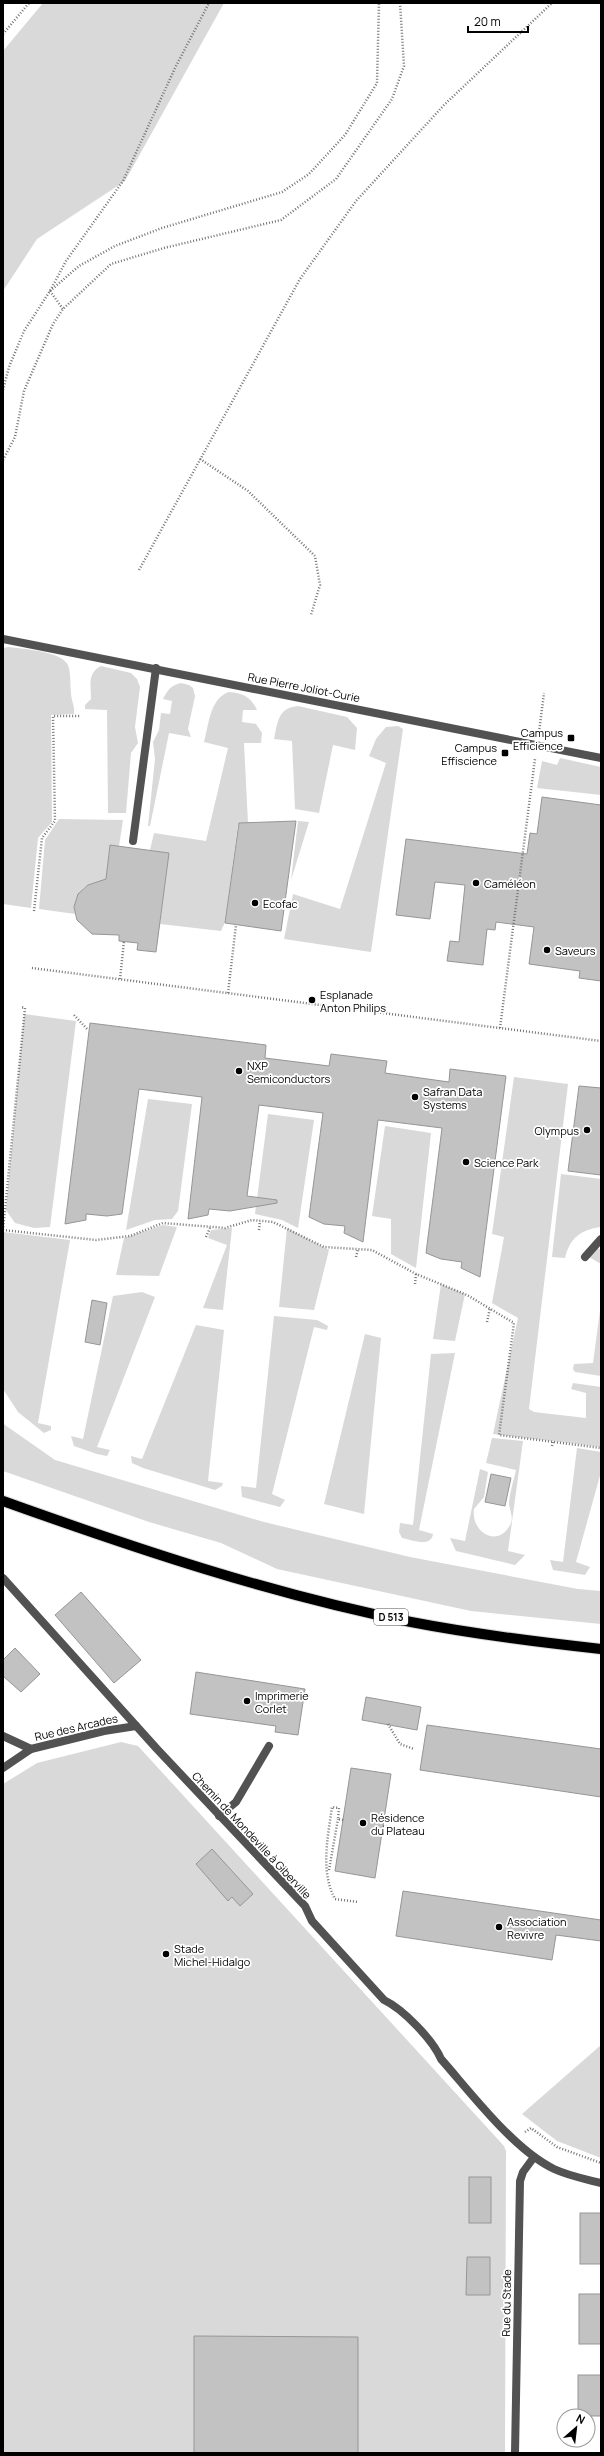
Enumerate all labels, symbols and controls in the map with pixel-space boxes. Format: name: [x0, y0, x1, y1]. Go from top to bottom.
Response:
scale bar: [468, 8, 528, 34]
text: 20 m: [474, 13, 501, 30]
street label: Rue Pierre Joliot-Curie: [247, 669, 362, 705]
place label: Campus Efficience: [513, 725, 564, 753]
marker: Campus Efficience: [566, 733, 576, 743]
place label: Campus Effiscience: [441, 740, 498, 768]
marker: Campus Effiscience: [500, 748, 510, 758]
place label: Caméléon: [484, 876, 536, 891]
marker: Caméléon: [471, 878, 481, 888]
place label: Ecofac: [263, 896, 298, 911]
marker: Ecofac: [250, 898, 260, 908]
place label: Saveurs: [555, 943, 596, 958]
marker: Saveurs: [542, 945, 552, 955]
place label: Esplanade Anton Philips: [320, 987, 386, 1015]
marker: Esplanade Anton Philips: [307, 995, 317, 1005]
place label: NXP Semiconductors: [247, 1058, 330, 1086]
marker: NXP Semiconductors: [234, 1066, 244, 1076]
place label: Safran Data Systems: [423, 1084, 482, 1112]
marker: Safran Data Systems: [410, 1092, 420, 1102]
place label: Olympus: [535, 1123, 579, 1138]
marker: Olympus: [582, 1125, 592, 1135]
place label: Science Park: [474, 1155, 539, 1170]
marker: Science Park: [461, 1157, 471, 1167]
road number: D 513: [374, 1609, 408, 1625]
place label: Imprimerie Corlet: [255, 1688, 309, 1716]
marker: Imprimerie Corlet: [242, 1696, 252, 1706]
street label: Rue des Arcades: [33, 1710, 119, 1744]
street label: Chemin de Mondeville à Giberville: [189, 1768, 315, 1902]
place label: Résidence du Plateau: [371, 1810, 425, 1838]
marker: Résidence du Plateau: [358, 1818, 368, 1828]
place label: Association Revivre: [507, 1914, 567, 1942]
marker: Association Revivre: [494, 1922, 504, 1932]
place label: Stade Michel-Hidalgo: [174, 1941, 251, 1969]
marker: Stade Michel-Hidalgo: [161, 1949, 171, 1959]
street label: Rue du Stade: [498, 2269, 514, 2337]
north arrow: [556, 2408, 596, 2448]
text: N: [574, 2410, 588, 2427]

